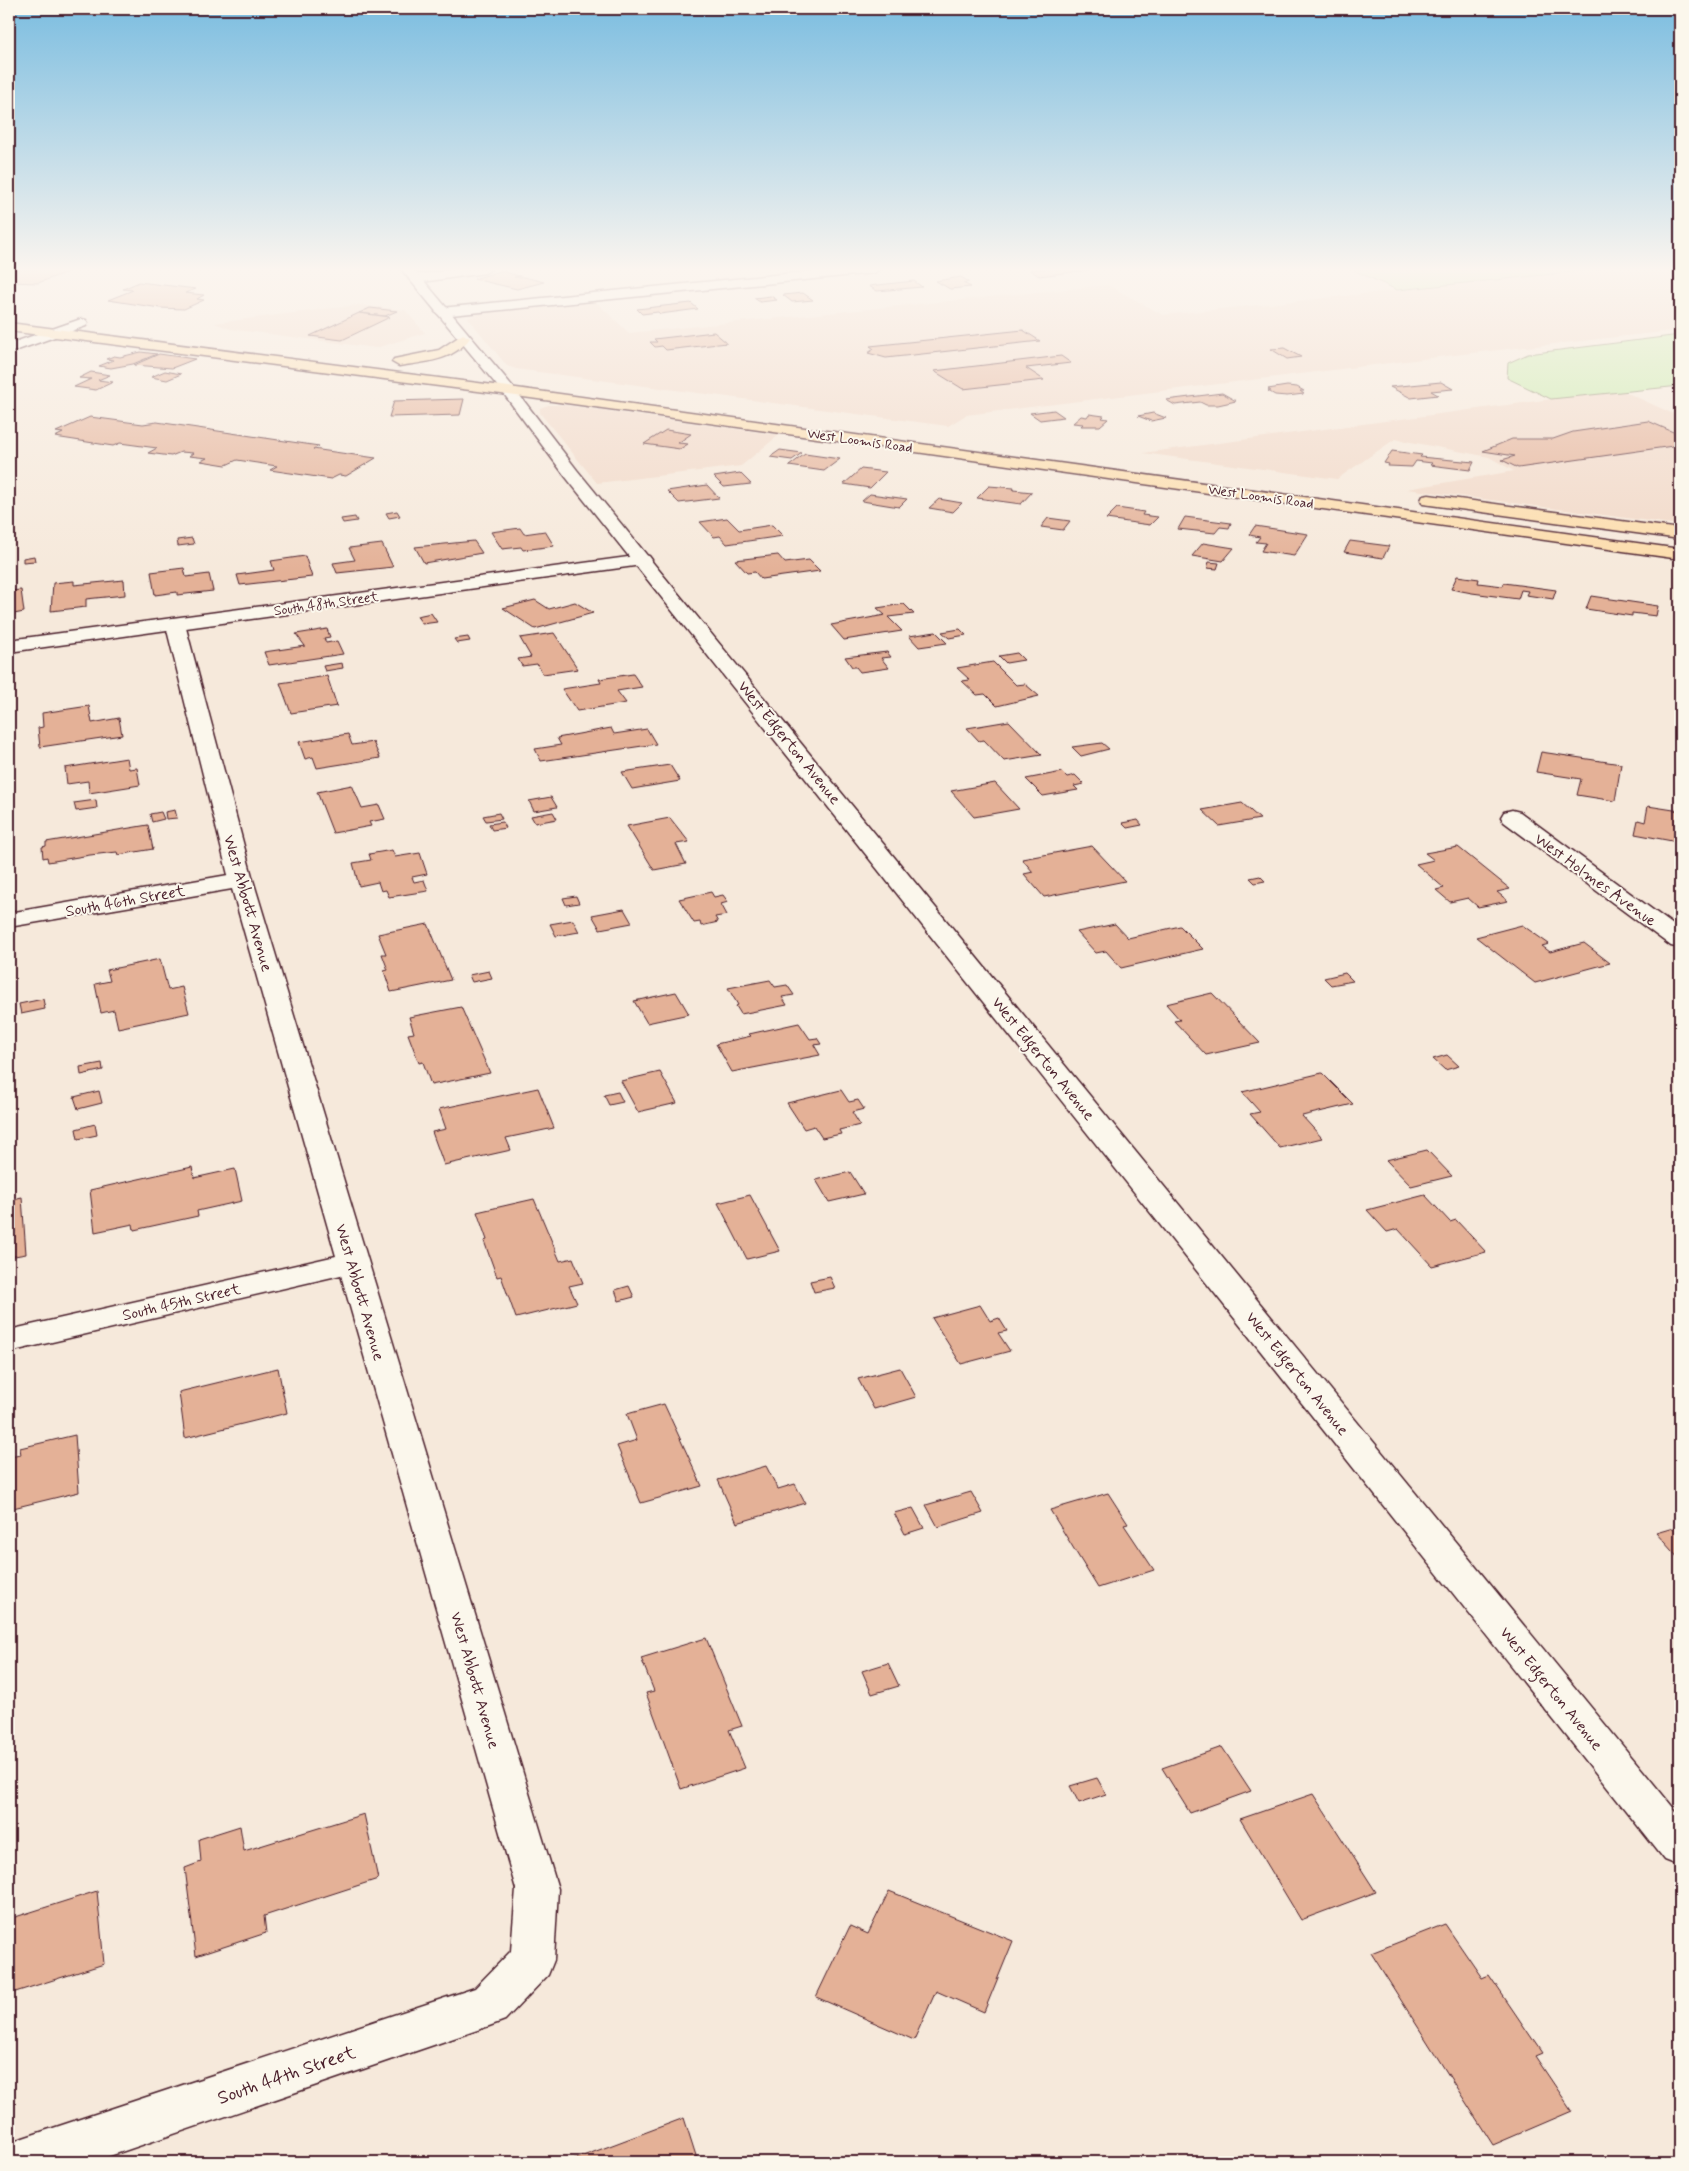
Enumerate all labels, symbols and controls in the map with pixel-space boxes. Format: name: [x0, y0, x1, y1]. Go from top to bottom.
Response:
street label: West Loomis Road: [806, 425, 914, 457]
street label: West Loomis Road: [1207, 481, 1315, 513]
street label: South 48th Street: [273, 588, 380, 620]
street label: West Edgerton Avenue: [732, 677, 845, 810]
street label: West Holmes Avenue: [1530, 829, 1661, 932]
street label: West Abbott Avenue: [218, 833, 277, 974]
street label: South 46th Street: [64, 881, 187, 922]
street label: West Edgerton Avenue: [986, 993, 1099, 1126]
street label: West Abbott Avenue: [330, 1222, 389, 1363]
street label: South 45th Street: [120, 1279, 243, 1326]
street label: West Edgerton Avenue: [1240, 1308, 1353, 1441]
street label: West Abbott Avenue: [445, 1610, 504, 1751]
street label: West Edgerton Avenue: [1494, 1623, 1607, 1756]
street label: South 44th Street: [214, 2040, 359, 2111]

